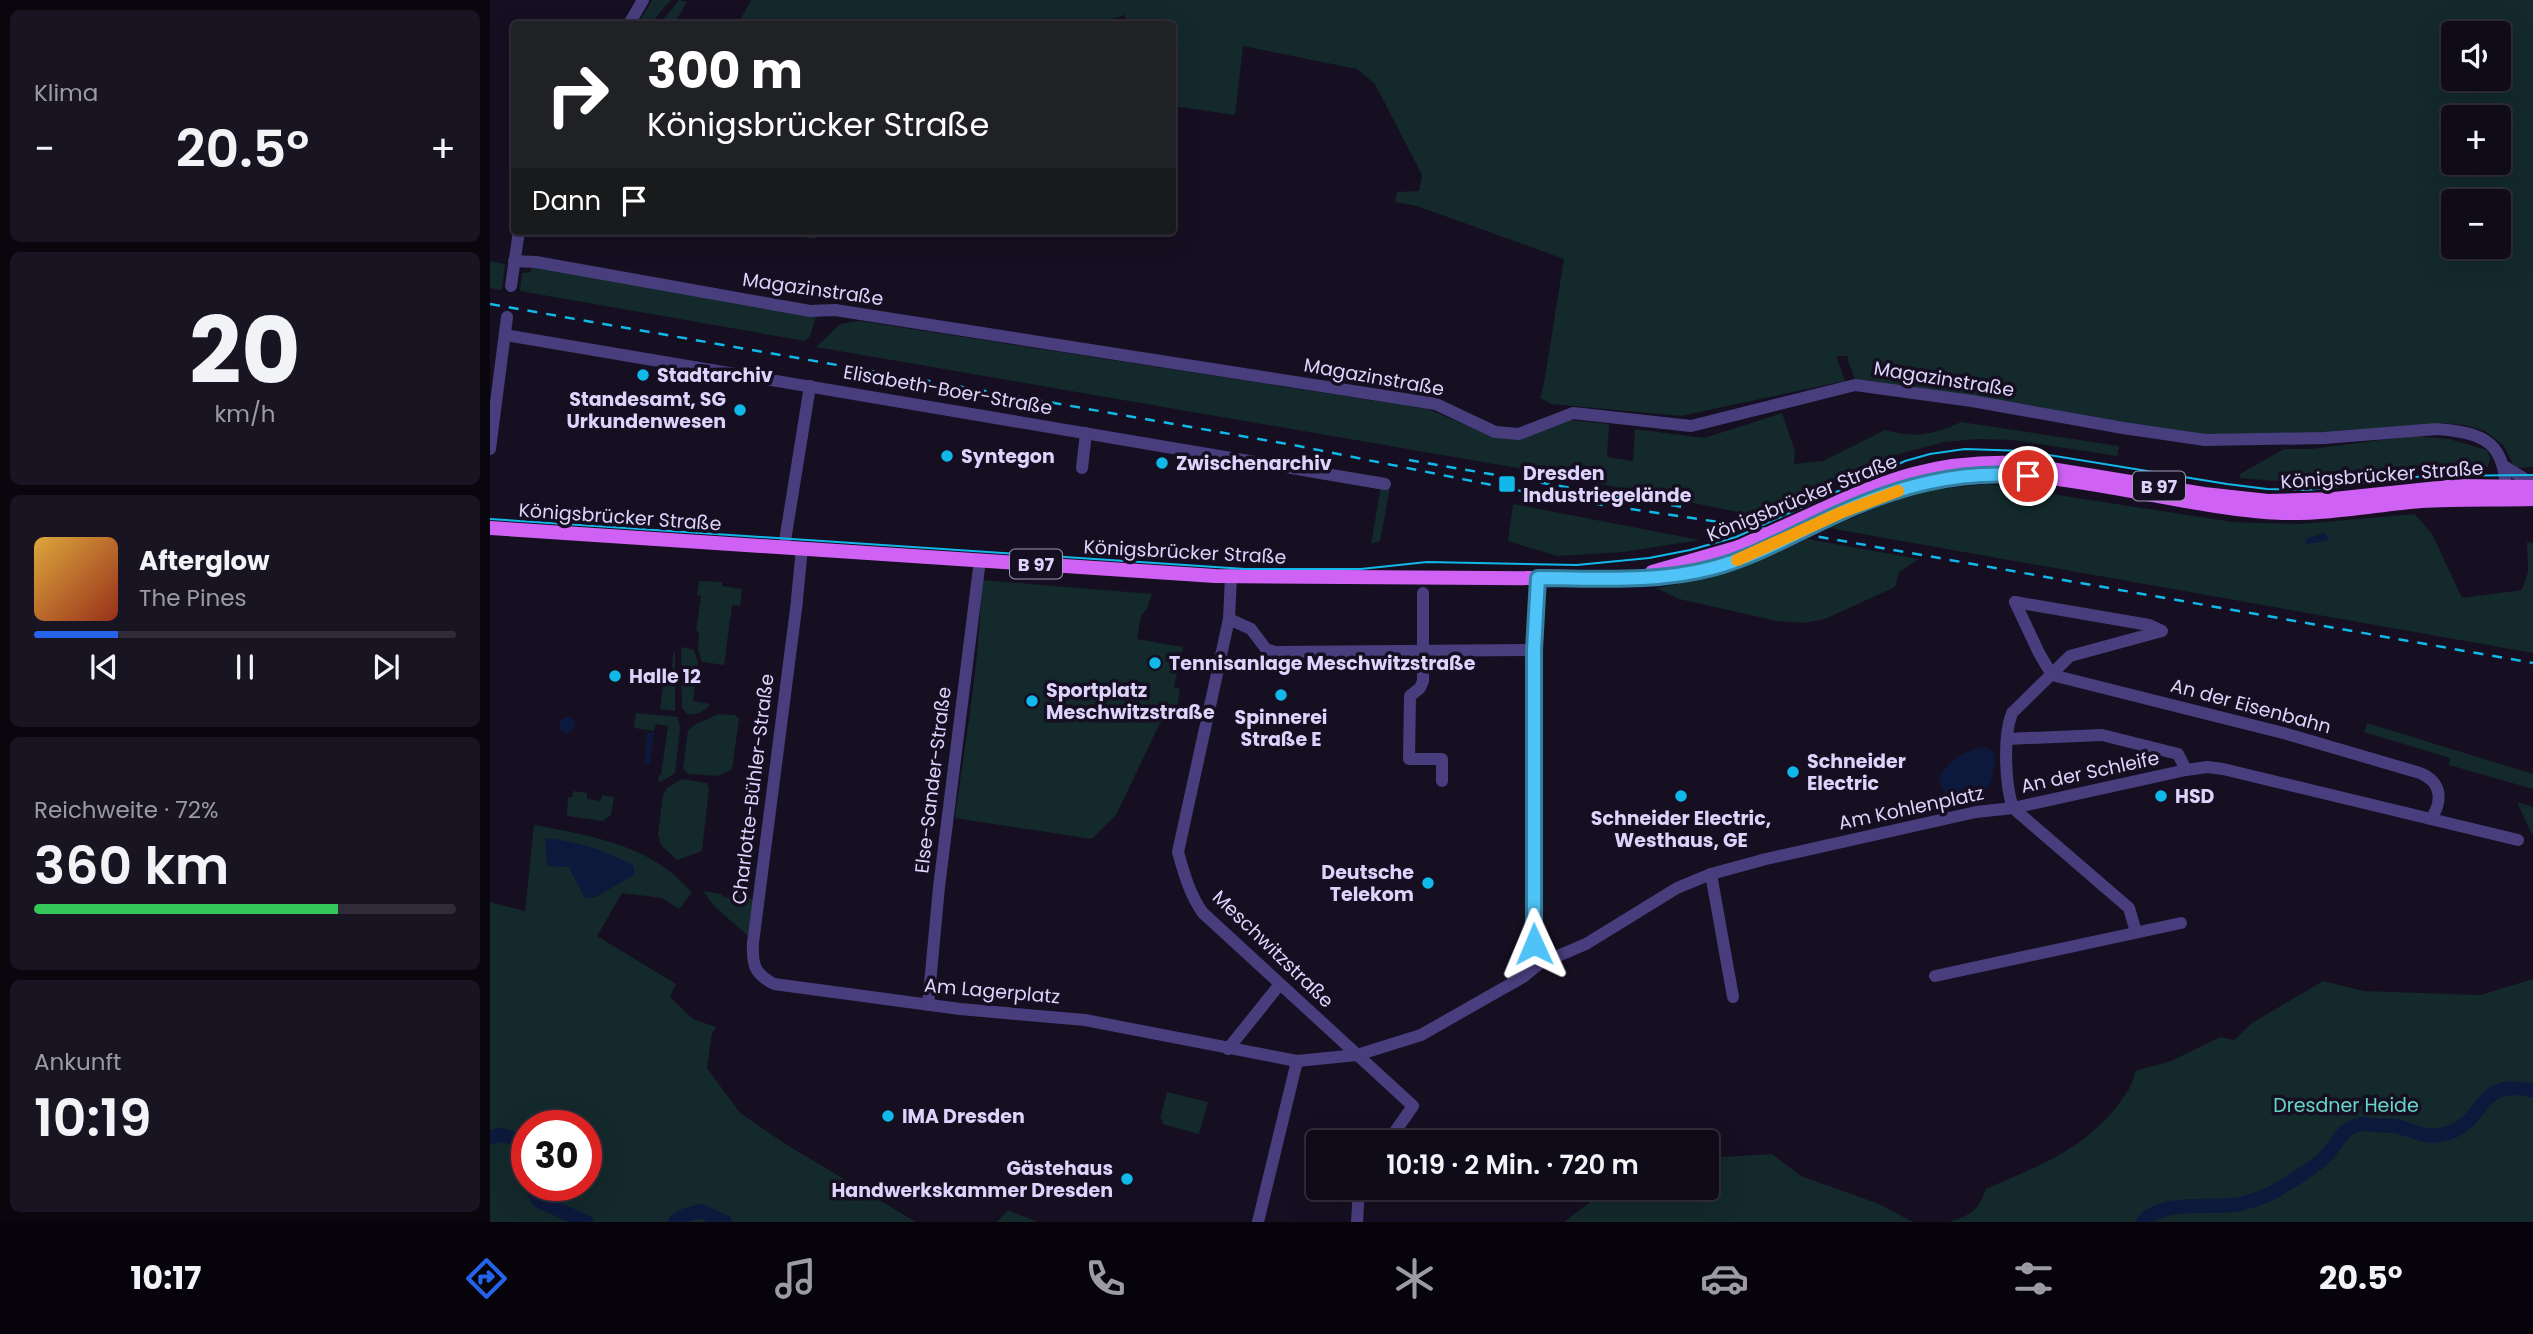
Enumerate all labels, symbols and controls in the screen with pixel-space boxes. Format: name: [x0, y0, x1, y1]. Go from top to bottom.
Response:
map controls: [2441, 21, 2511, 259]
button: sound: [2441, 21, 2511, 91]
text: 300 m: [647, 37, 803, 105]
icon: right: [532, 49, 623, 140]
text: Klima: [34, 77, 98, 109]
text: Königsbrücker Straße: [647, 102, 989, 147]
button: +: [2441, 105, 2511, 175]
text: 20.5°: [176, 112, 309, 185]
text: −: [34, 122, 55, 175]
text: +: [430, 122, 456, 175]
icon: arrive: [615, 182, 653, 220]
text: Dann: [532, 183, 601, 219]
button: −: [2441, 189, 2511, 259]
street label: Magazinstraße: [741, 266, 885, 312]
text: 20: [189, 287, 301, 415]
street label: Magazinstraße: [1302, 351, 1446, 403]
street label: Magazinstraße: [1872, 355, 2016, 403]
street label: Elisabeth-Boer-Straße: [841, 358, 1055, 422]
place label: Stadtarchiv: [657, 362, 773, 389]
marker: Stadtarchiv: [635, 367, 651, 383]
place label: Standesamt, SG Urkundenwesen: [566, 386, 726, 435]
text: km/h: [214, 398, 276, 430]
marker: Standesamt, SG Urkundenwesen: [732, 402, 748, 418]
place label: Syntegon: [961, 443, 1055, 470]
pin: [1998, 446, 2058, 506]
street label: Königsbrücker Straße: [1703, 447, 1901, 549]
marker: Syntegon: [939, 448, 955, 464]
place label: Zwischenarchiv: [1176, 450, 1332, 477]
street label: Königsbrücker Straße: [2280, 454, 2484, 496]
marker: Zwischenarchiv: [1154, 455, 1170, 471]
icon: arrive: [2009, 457, 2047, 495]
place label: Dresden Industriegelände: [1523, 460, 1692, 509]
road number: B 97: [2133, 472, 2185, 500]
marker: Dresden Industriegelände: [1497, 474, 1517, 494]
street label: Königsbrücker Straße: [518, 496, 722, 538]
street label: Königsbrücker Straße: [1083, 533, 1287, 571]
text: Afterglow: [139, 543, 270, 579]
road number: B 97: [1010, 550, 1062, 578]
text: The Pines: [139, 582, 247, 614]
icon: previous: [85, 648, 123, 686]
icon: pause: [226, 648, 264, 686]
icon: next: [367, 648, 405, 686]
place label: Tennisanlage Meschwitzstraße: [1169, 650, 1476, 677]
marker: Tennisanlage Meschwitzstraße: [1147, 655, 1163, 671]
place label: Halle 12: [629, 663, 701, 690]
marker: Halle 12: [607, 668, 623, 684]
street label: Charlotte-Bühler-Straße: [725, 672, 781, 906]
street label: An der Eisenbahn: [2168, 672, 2334, 740]
place label: Sportplatz Meschwitzstraße: [1046, 677, 1215, 726]
street label: Else-Sander-Straße: [908, 685, 958, 875]
marker: Spinnerei Straße E: [1273, 687, 1289, 703]
marker: Sportplatz Meschwitzstraße: [1024, 693, 1040, 709]
place label: Spinnerei Straße E: [1235, 704, 1327, 753]
street label: An der Schleife: [2018, 744, 2162, 800]
place label: Schneider Electric: [1807, 748, 1906, 797]
marker: Schneider Electric: [1785, 764, 1801, 780]
street label: Am Kohlenplatz: [1836, 779, 1986, 837]
place label: HSD: [2175, 783, 2215, 810]
marker: Schneider Electric, Westhaus, GE: [1673, 788, 1689, 804]
marker: HSD: [2153, 788, 2169, 804]
text: Reichweite · 72%: [34, 794, 218, 826]
place label: Schneider Electric, Westhaus, GE: [1591, 805, 1771, 854]
text: 360 km: [34, 829, 229, 902]
place label: Deutsche Telekom: [1321, 859, 1414, 908]
marker: Deutsche Telekom: [1420, 875, 1436, 891]
street label: Meschwitzstraße: [1206, 884, 1340, 1014]
position arrow: [1497, 907, 1571, 981]
street label: Am Lagerplatz: [923, 972, 1061, 1010]
text: Ankunft: [34, 1046, 121, 1078]
text: 10:19: [34, 1081, 151, 1154]
park label: Dresdner Heide: [2273, 1092, 2419, 1119]
place label: IMA Dresden: [902, 1103, 1025, 1130]
marker: IMA Dresden: [880, 1108, 896, 1124]
speed limit sign: 30: [511, 1110, 602, 1201]
text: 10:19 · 2 Min. · 720 m: [1386, 1147, 1639, 1183]
place label: Gästehaus Handwerkskammer Dresden: [831, 1155, 1113, 1204]
marker: Gästehaus Handwerkskammer Dresden: [1119, 1171, 1135, 1187]
icon: directions: [462, 1254, 511, 1303]
icon: music: [771, 1254, 820, 1303]
icon: phone: [1081, 1254, 1130, 1303]
icon: climate: [1390, 1254, 1439, 1303]
icon: car: [1700, 1254, 1749, 1303]
icon: filters: [2009, 1254, 2058, 1303]
text: 10:17: [130, 1255, 201, 1300]
text: 20.5°: [2319, 1255, 2403, 1300]

